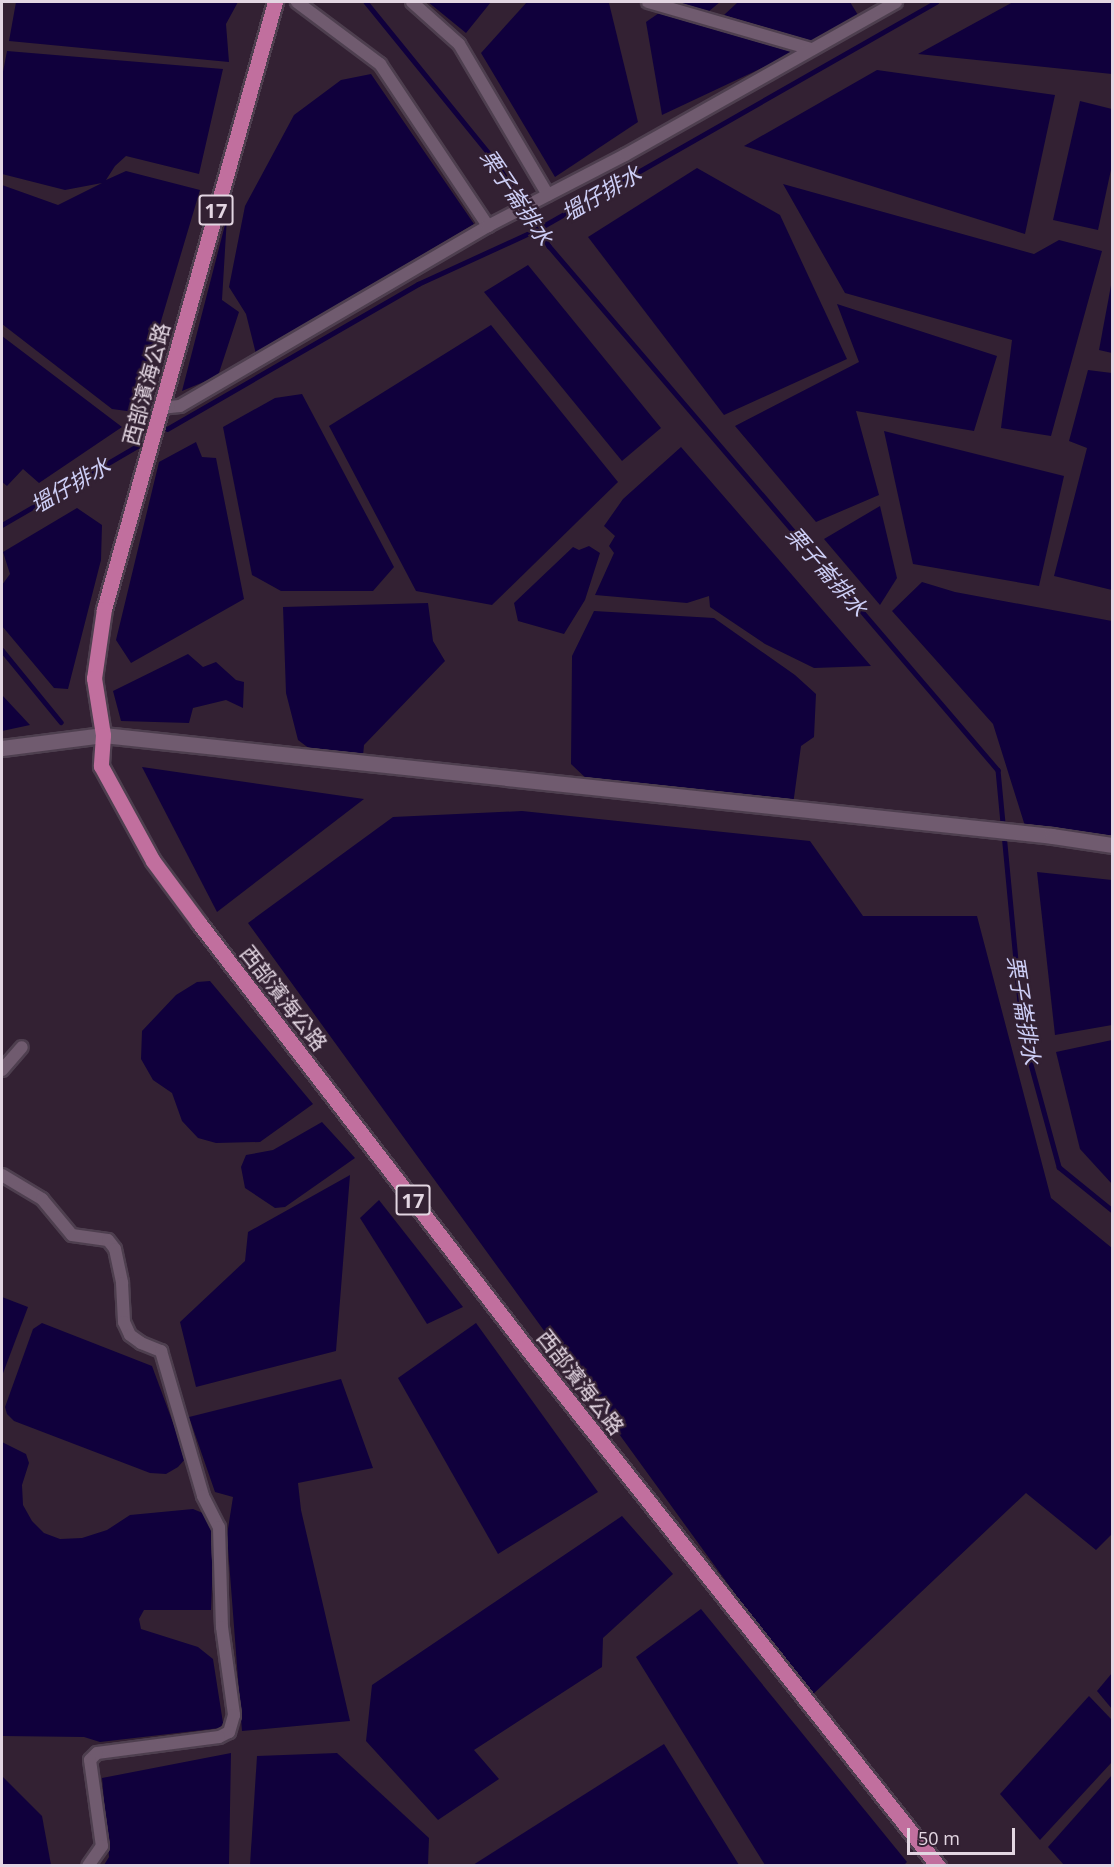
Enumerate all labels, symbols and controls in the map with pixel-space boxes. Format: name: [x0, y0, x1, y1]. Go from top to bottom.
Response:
water label: 栗子崙排水: [475, 144, 559, 250]
water label: 塭仔排水: [556, 160, 646, 226]
road number: 17: [198, 193, 234, 227]
street label: 西部濱海公路: [118, 320, 174, 448]
water label: 塭仔排水: [25, 452, 115, 518]
water label: 栗子崙排水: [781, 521, 873, 621]
street label: 西部濱海公路: [235, 941, 333, 1055]
water label: 栗子崙排水: [1002, 954, 1046, 1066]
road number: 17: [395, 1183, 431, 1217]
street label: 西部濱海公路: [532, 1325, 630, 1439]
scale bar: [910, 1816, 1018, 1854]
text: 50 m: [918, 1826, 960, 1850]

